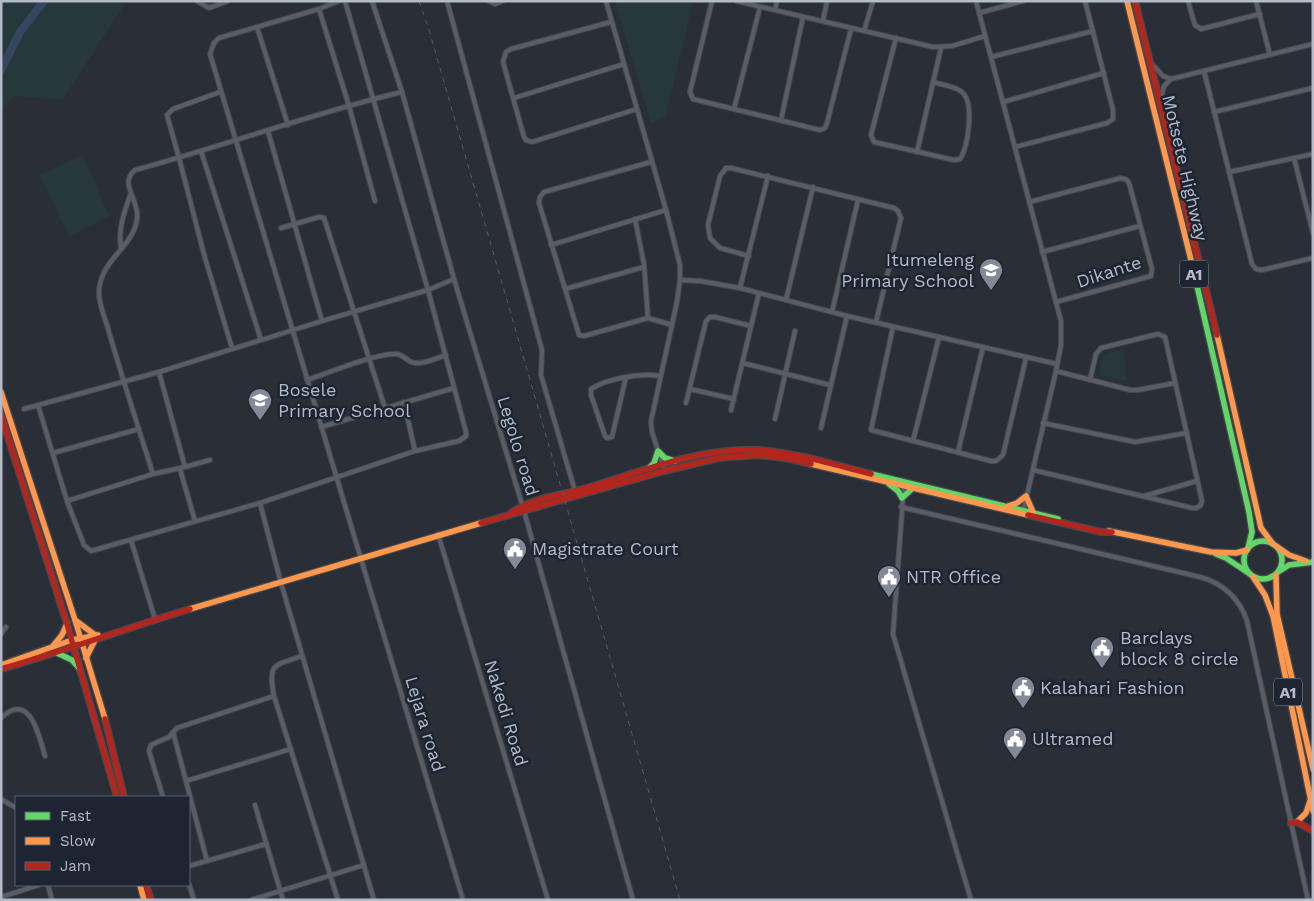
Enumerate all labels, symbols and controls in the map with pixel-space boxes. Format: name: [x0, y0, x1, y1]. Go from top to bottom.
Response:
street label: Motsete Highway: [1158, 93, 1213, 244]
place label: Itumeleng Primary School: [841, 249, 974, 291]
street label: Dikante: [1074, 251, 1144, 292]
school or university icon: Itumeleng Primary School: [978, 257, 1004, 291]
road number: A1: [1180, 260, 1208, 288]
place label: Bosele Primary School: [278, 379, 411, 421]
school or university icon: Bosele Primary School: [247, 387, 273, 421]
street label: Legolo road: [493, 394, 544, 498]
public building icon: Magistrate Court: [502, 536, 528, 570]
place label: Magistrate Court: [532, 538, 679, 559]
public building icon: NTR Office: [876, 564, 902, 598]
place label: NTR Office: [906, 566, 1001, 587]
place label: Barclays block 8 circle: [1120, 627, 1239, 669]
public building icon: Barclays block 8 circle: [1089, 635, 1115, 669]
street label: Nakedi Road: [480, 657, 533, 768]
street label: Lejara road: [401, 674, 450, 774]
public building icon: Kalahari Fashion: [1010, 675, 1036, 709]
place label: Kalahari Fashion: [1040, 677, 1185, 698]
road number: A1: [1274, 679, 1302, 706]
public building icon: Ultramed: [1002, 726, 1028, 760]
place label: Ultramed: [1032, 728, 1113, 749]
legend: [15, 796, 190, 886]
text: Fast: [60, 807, 92, 825]
text: Slow: [60, 832, 96, 850]
text: Jam: [60, 857, 91, 875]

